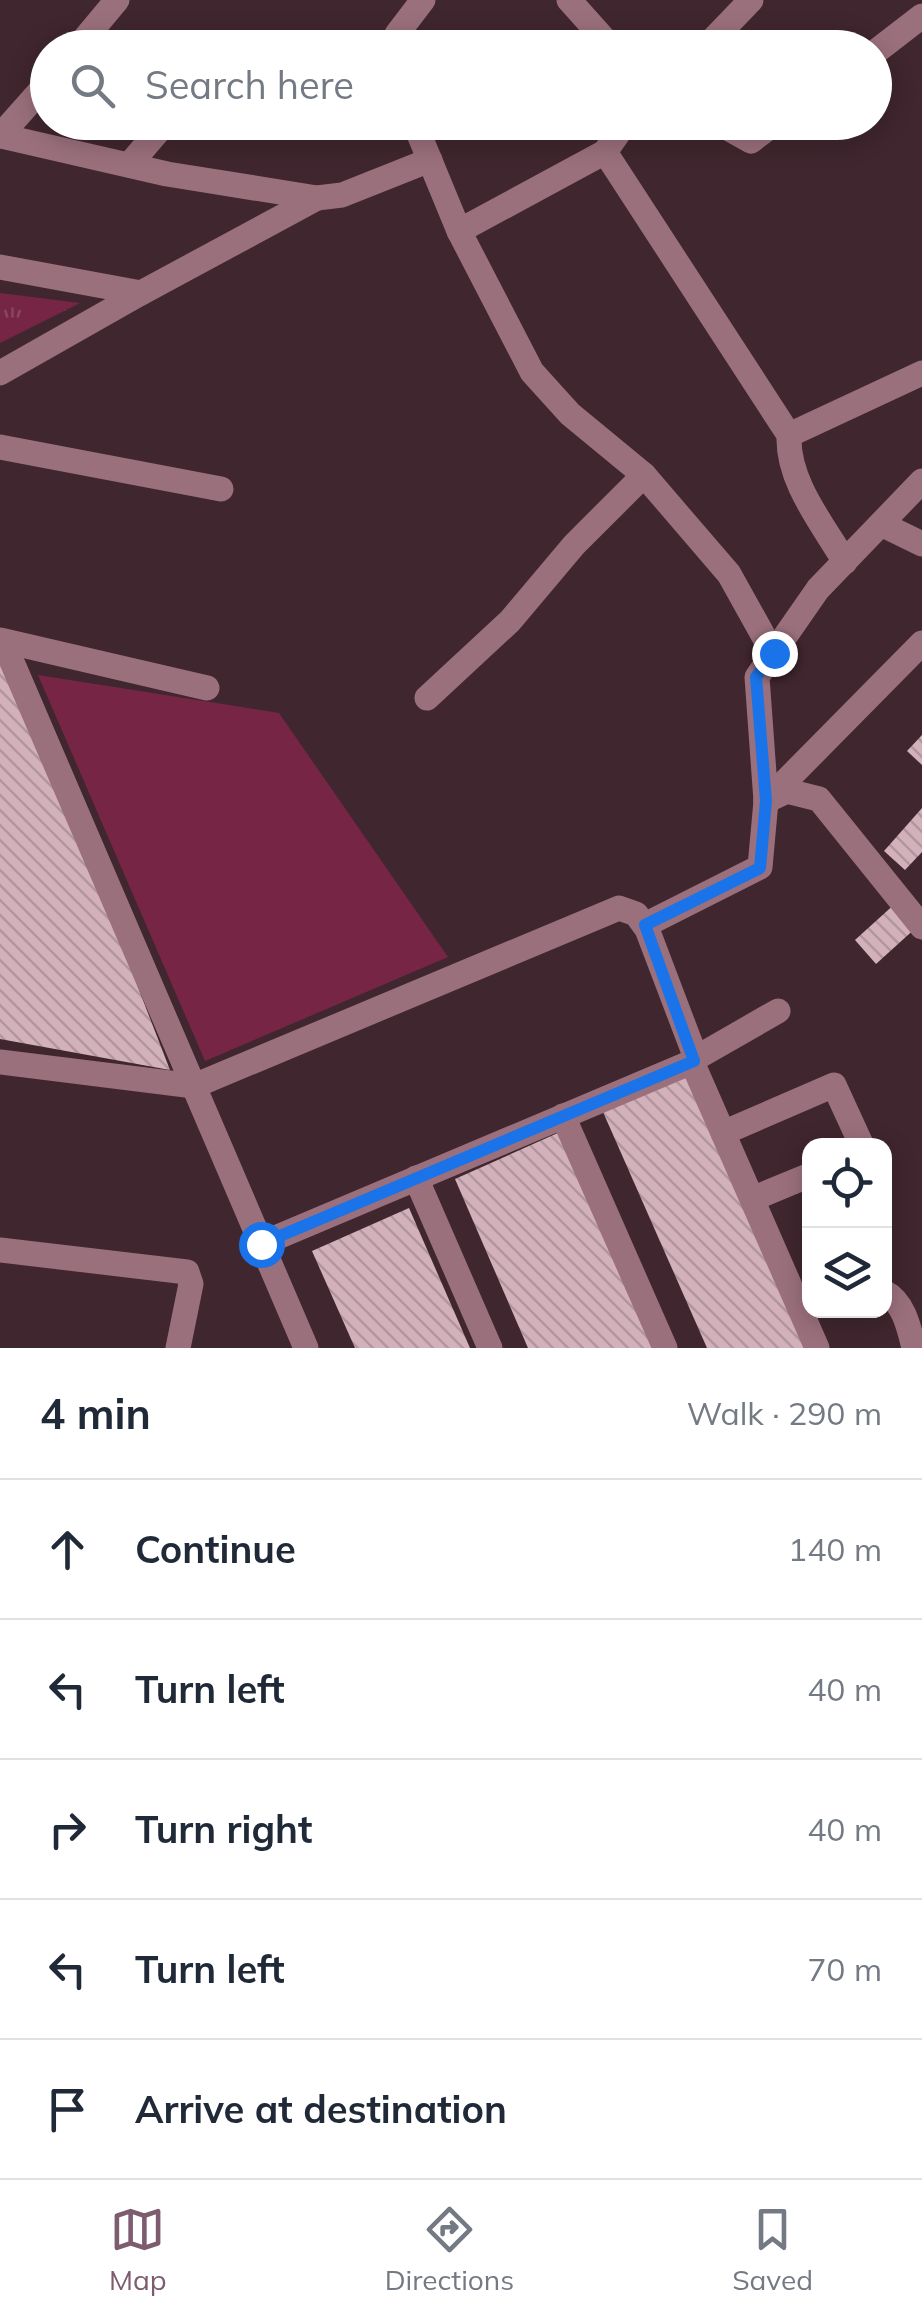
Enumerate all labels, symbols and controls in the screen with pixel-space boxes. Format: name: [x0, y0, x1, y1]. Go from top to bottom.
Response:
search box: [30, 30, 892, 140]
icon: search: [65, 58, 120, 113]
text: Search here: [145, 61, 354, 109]
route end: [752, 631, 798, 677]
map controls: [802, 1138, 892, 1318]
button: locate: [802, 1138, 892, 1228]
route start: [239, 1222, 285, 1268]
button: layers: [802, 1228, 892, 1318]
text: 4 min: [40, 1387, 151, 1440]
text: Walk · 290 m: [687, 1393, 882, 1433]
icon: ahead: [40, 1522, 95, 1577]
text: Continue: [135, 1525, 296, 1573]
text: 140 m: [788, 1529, 882, 1569]
icon: left: [40, 1662, 95, 1717]
text: Turn left: [135, 1665, 285, 1713]
text: 40 m: [807, 1669, 882, 1709]
icon: right: [40, 1802, 95, 1857]
text: Turn right: [135, 1805, 312, 1853]
text: 40 m: [807, 1809, 882, 1849]
icon: left: [40, 1942, 95, 1997]
text: Turn left: [135, 1945, 285, 1993]
text: 70 m: [807, 1949, 882, 1989]
icon: arrive: [40, 2082, 95, 2137]
text: Arrive at destination: [135, 2085, 507, 2133]
tab: Map: [109, 2202, 167, 2297]
tab: Directions: [385, 2202, 514, 2297]
tab: Saved: [732, 2202, 813, 2297]

